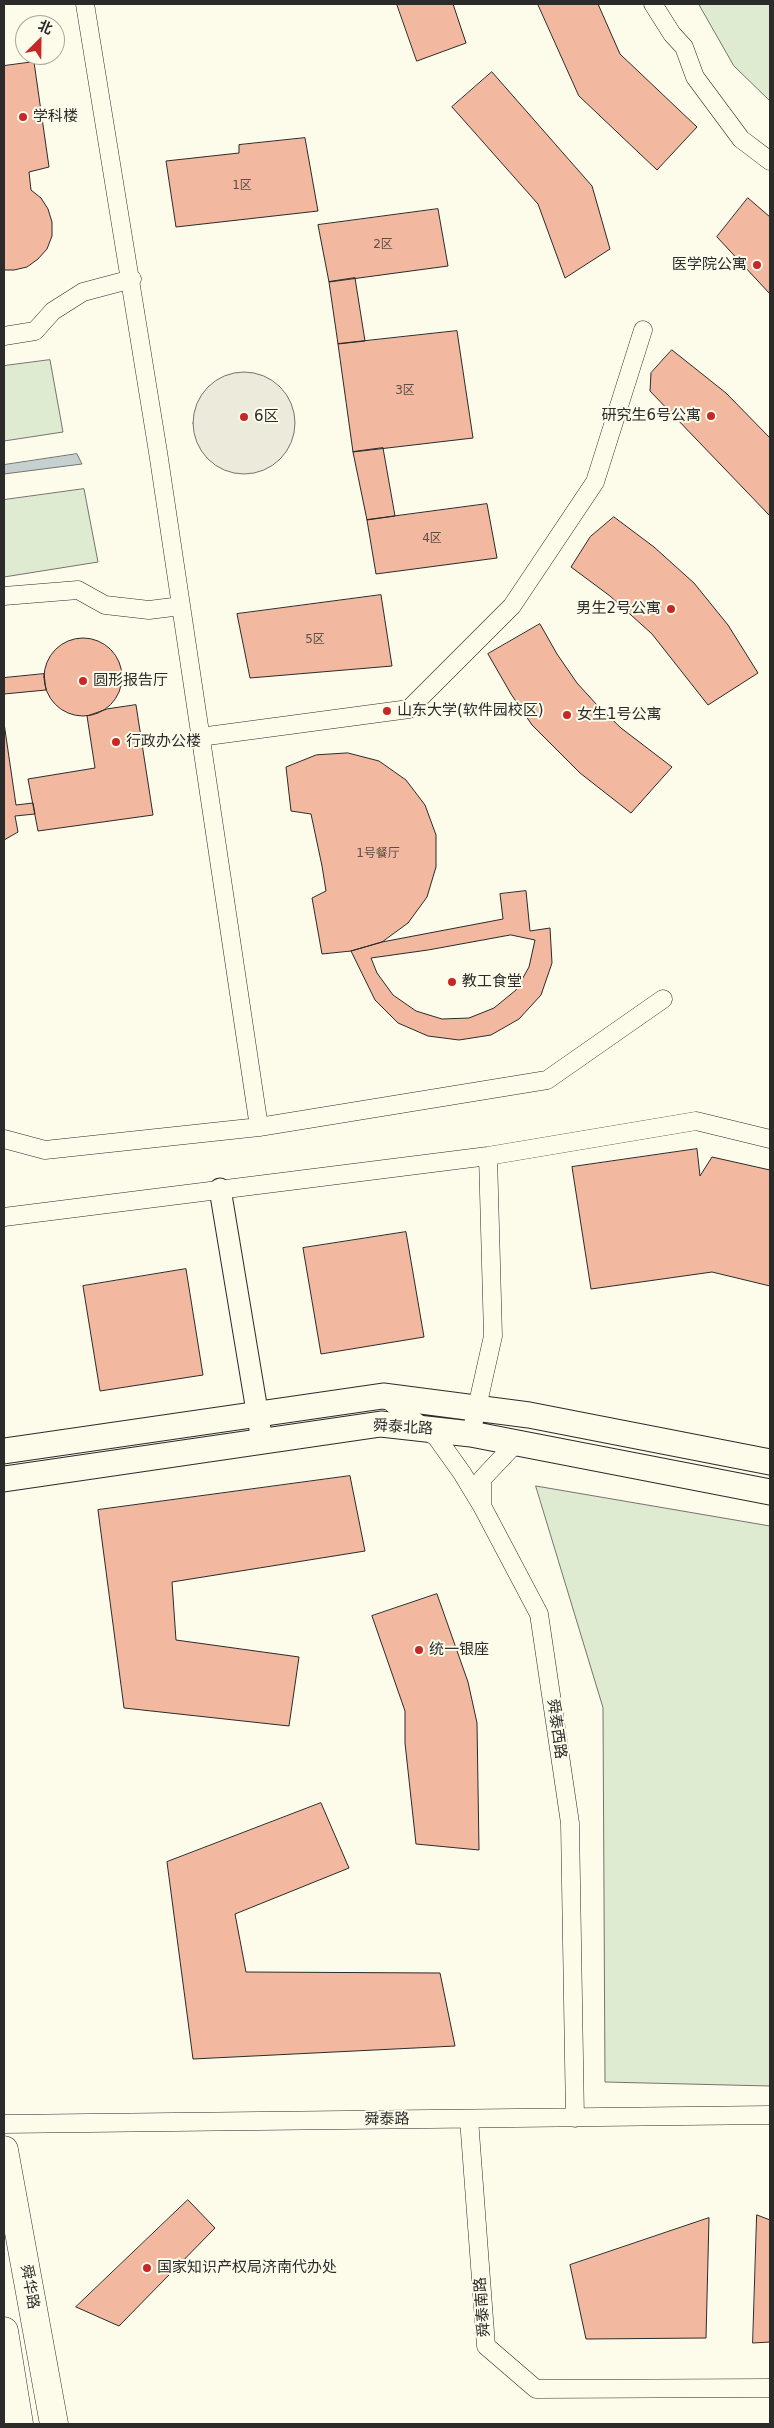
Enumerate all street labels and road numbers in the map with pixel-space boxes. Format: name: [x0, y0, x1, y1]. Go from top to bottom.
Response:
street label: 舜泰北路: [373, 1417, 433, 1439]
street label: 舜泰西路: [543, 1698, 569, 1760]
street label: 舜泰路: [364, 2111, 410, 2129]
street label: 舜华路: [16, 2263, 42, 2311]
street label: 舜泰南路: [472, 2276, 494, 2338]

